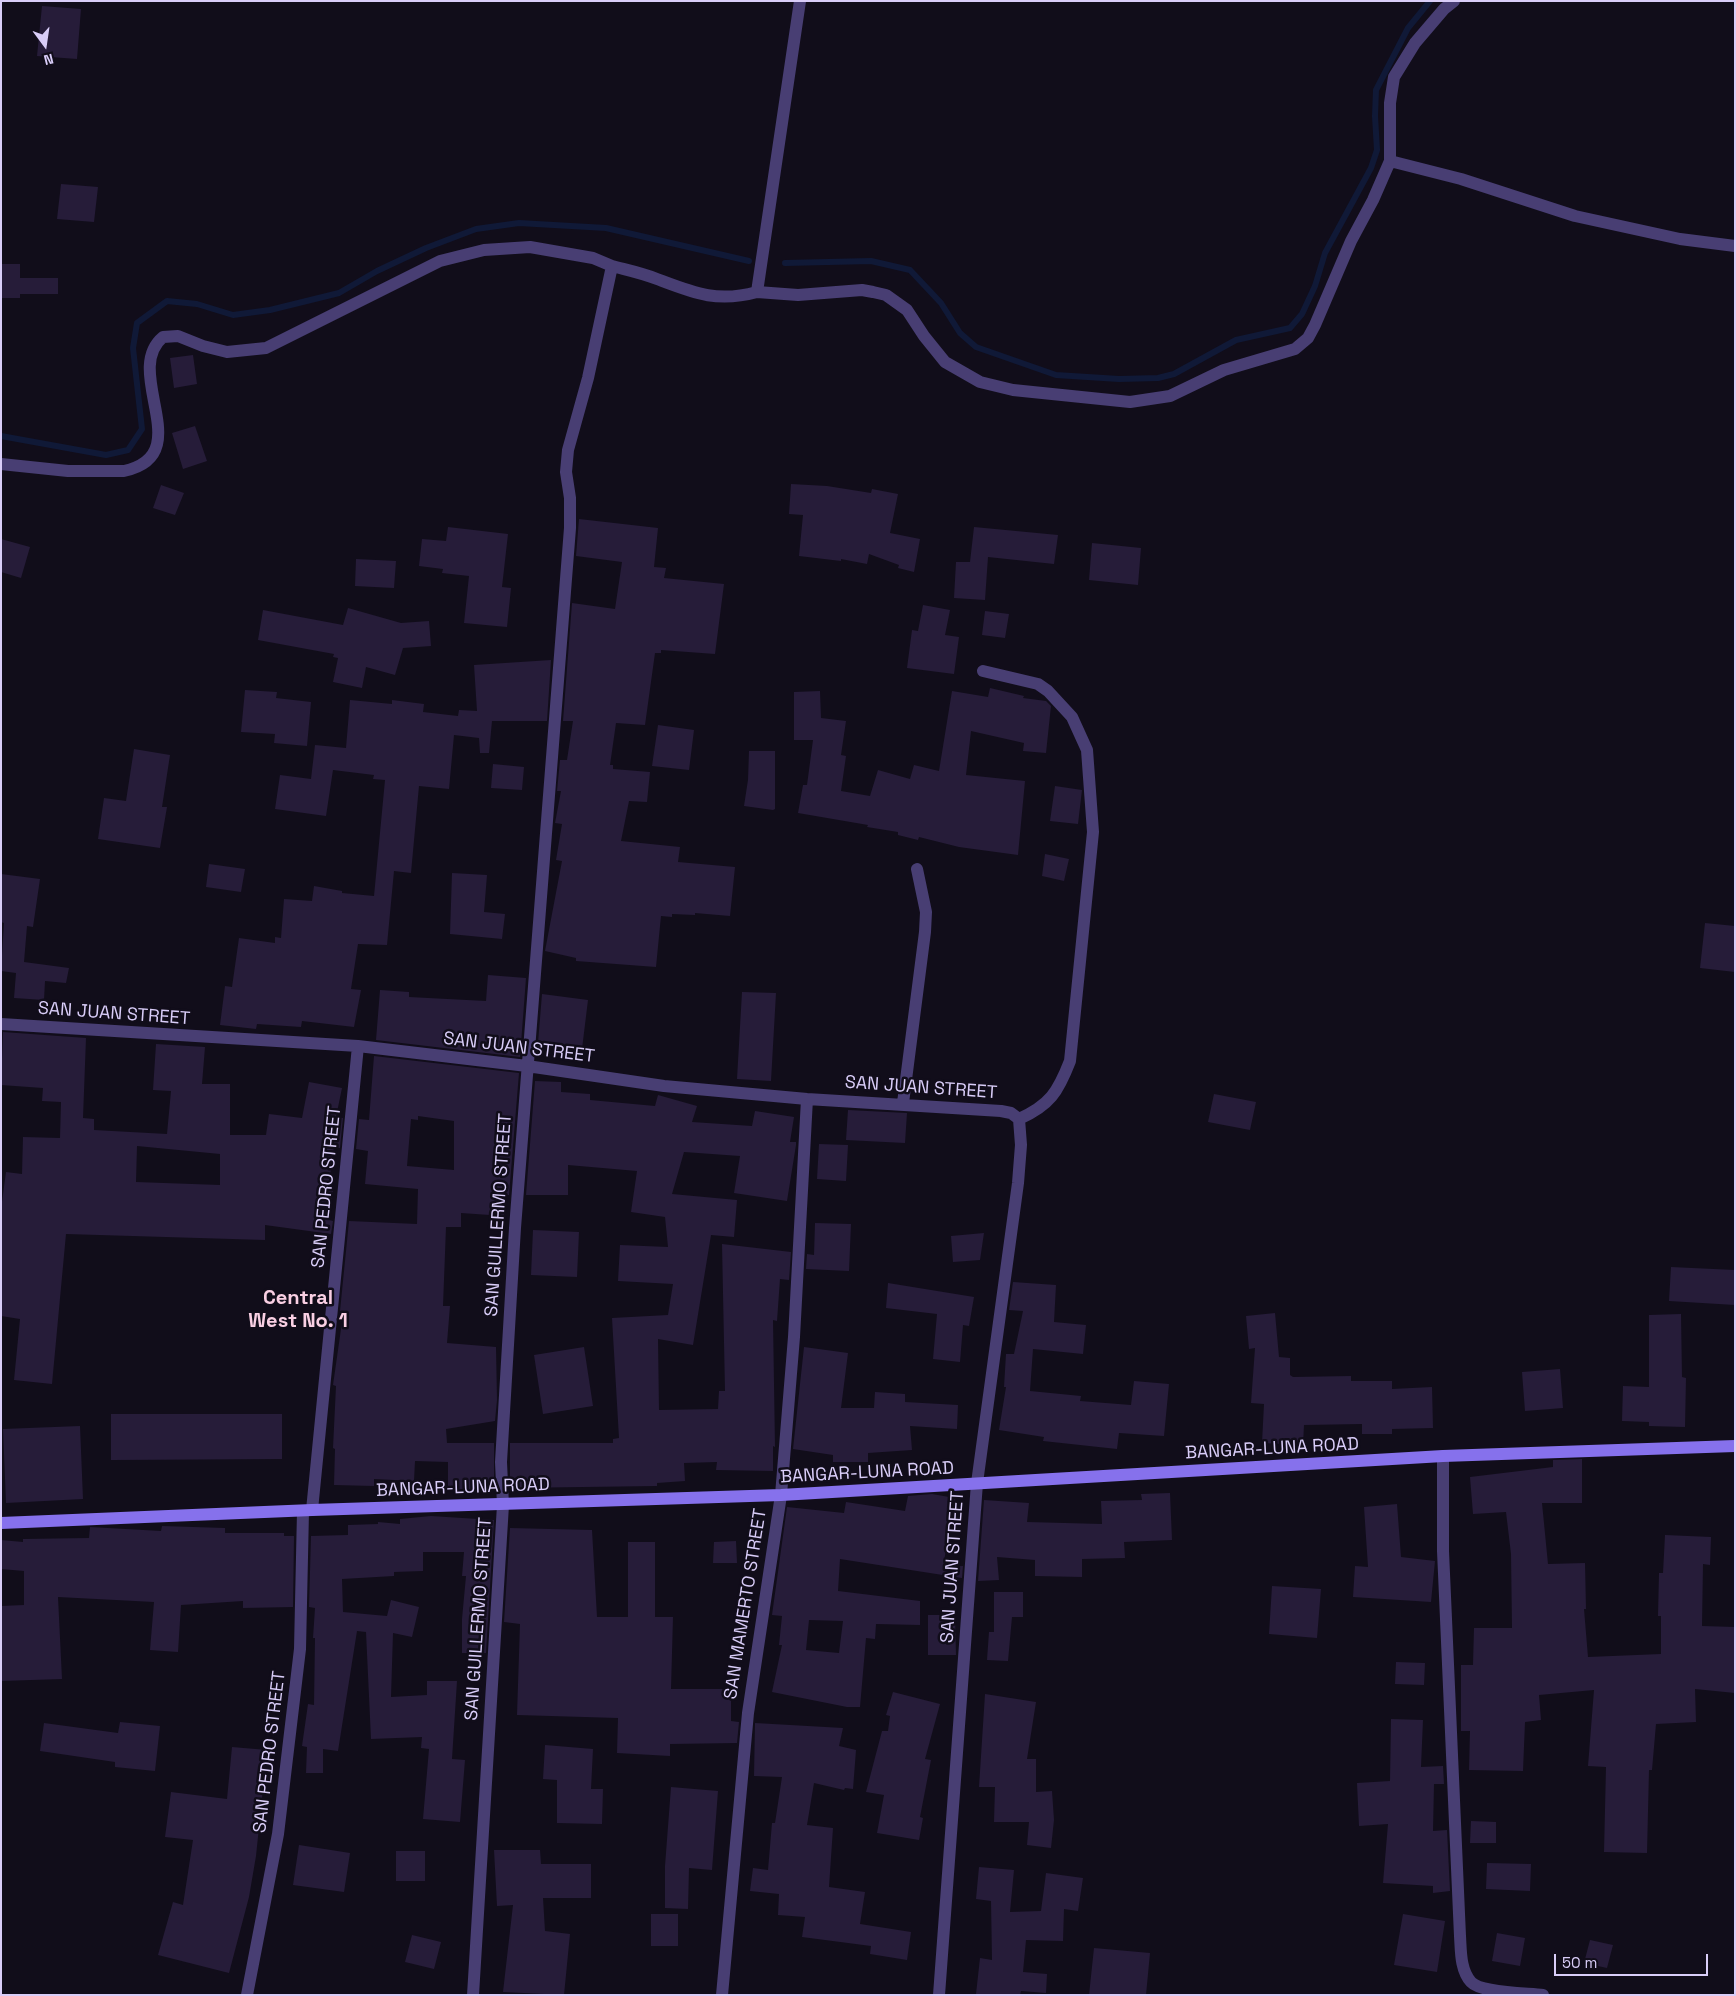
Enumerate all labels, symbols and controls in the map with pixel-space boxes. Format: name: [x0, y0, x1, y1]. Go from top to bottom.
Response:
north arrow: [20, 20, 70, 70]
text: N: [42, 50, 55, 69]
street label: SAN JUAN STREET: [37, 998, 191, 1030]
street label: SAN JUAN STREET: [442, 1028, 596, 1068]
street label: SAN JUAN STREET: [844, 1072, 998, 1104]
street label: SAN PEDRO STREET: [308, 1105, 346, 1269]
street label: SAN GUILLERMO STREET: [481, 1113, 517, 1317]
district label: Central West No. 1: [248, 1287, 348, 1334]
street label: BANGAR-LUNA ROAD: [1185, 1434, 1359, 1464]
street label: BANGAR-LUNA ROAD: [780, 1458, 954, 1488]
street label: BANGAR-LUNA ROAD: [376, 1474, 550, 1502]
street label: SAN JUAN STREET: [937, 1490, 969, 1644]
street label: SAN MAMERTO STREET: [720, 1507, 772, 1701]
street label: SAN GUILLERMO STREET: [461, 1517, 497, 1721]
street label: SAN PEDRO STREET: [249, 1670, 291, 1834]
scale bar: [1556, 1944, 1710, 1976]
text: 50 m: [1562, 1953, 1597, 1972]

